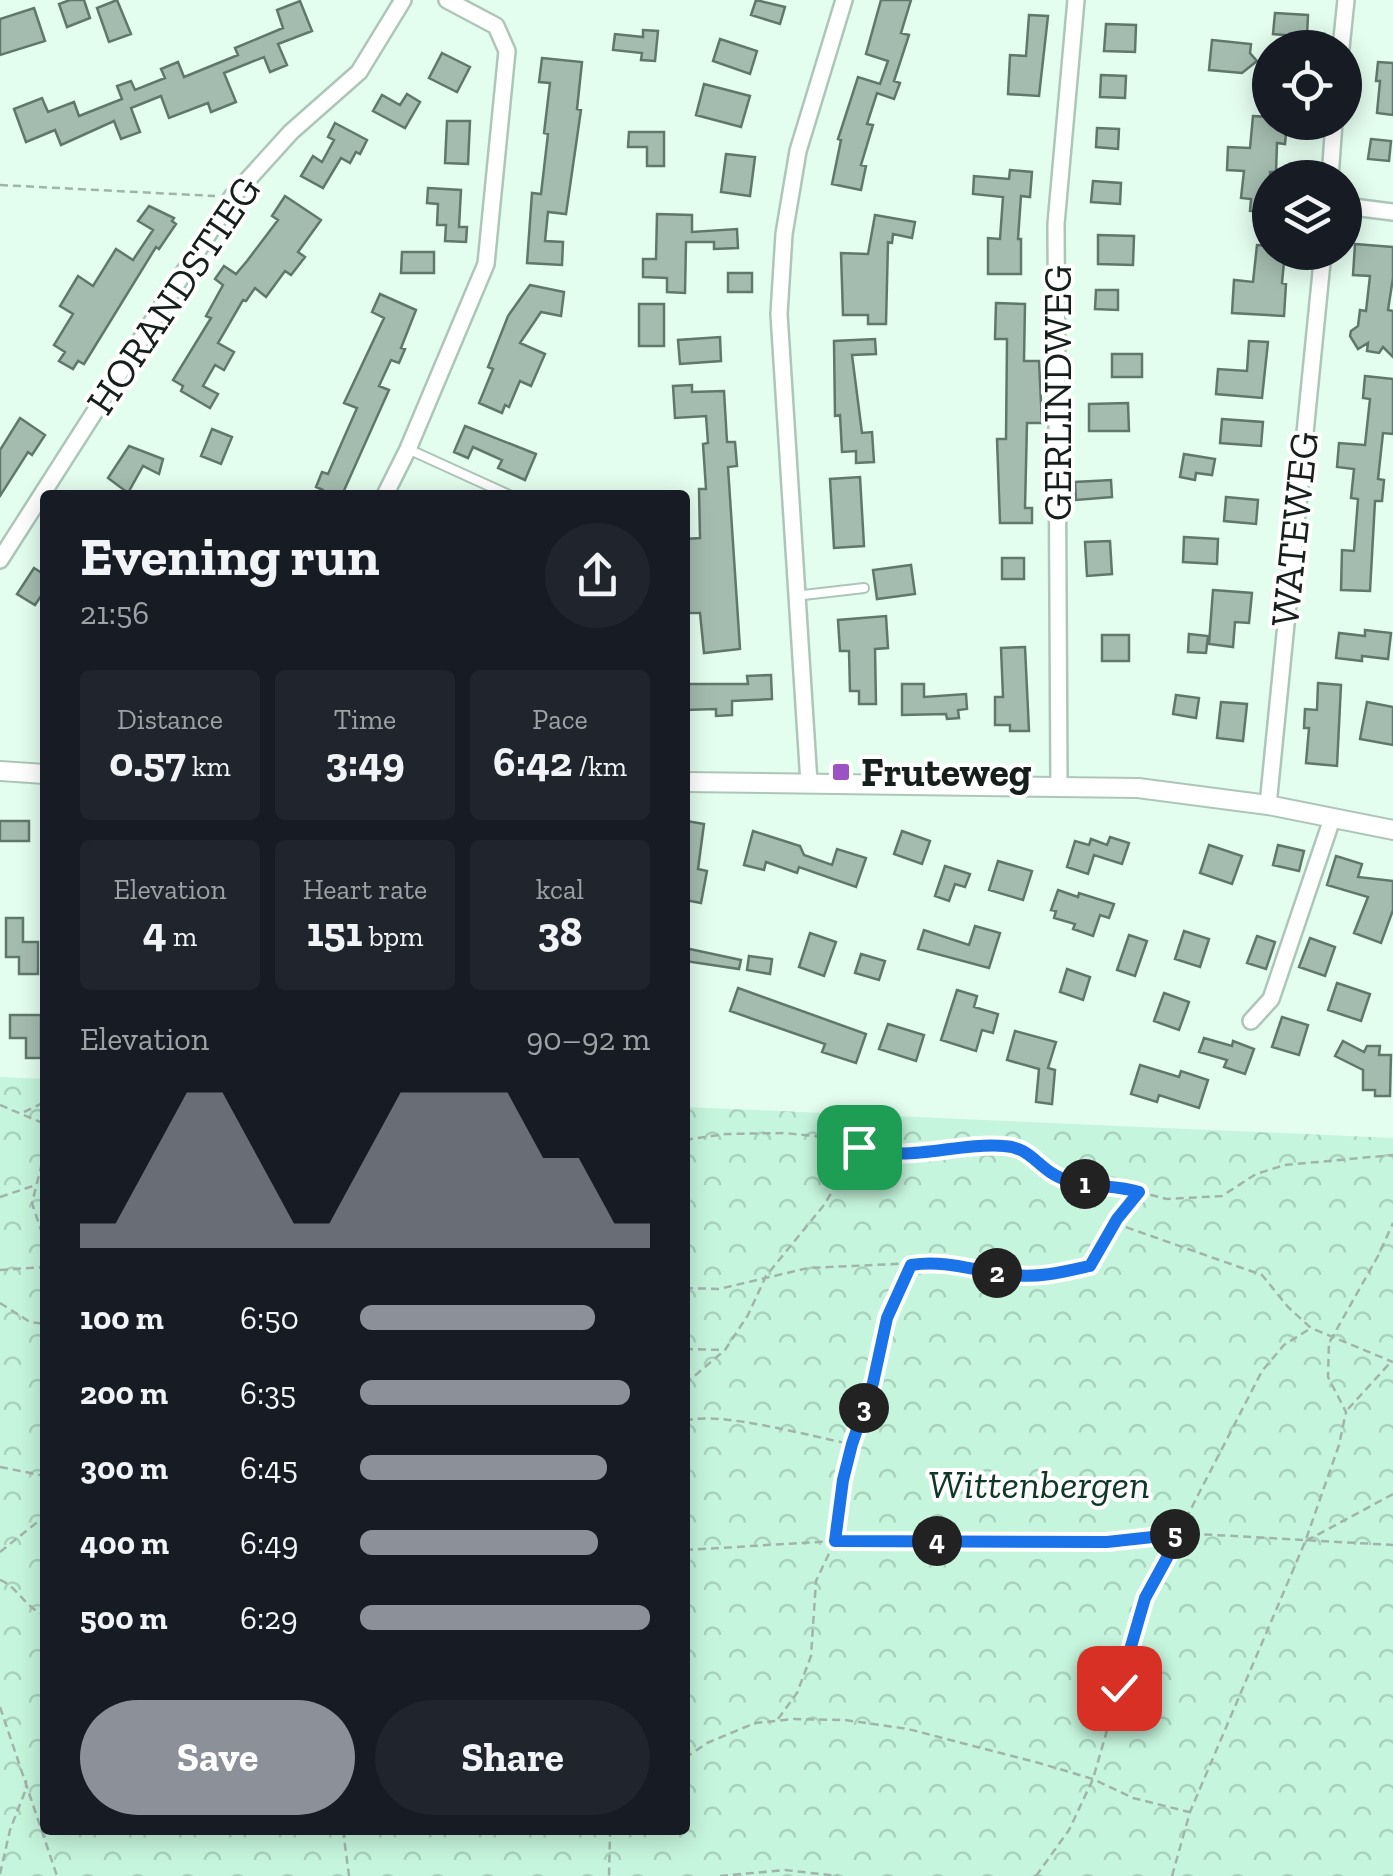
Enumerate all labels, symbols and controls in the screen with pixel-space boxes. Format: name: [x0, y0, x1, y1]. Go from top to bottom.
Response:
map controls: [1252, 30, 1362, 270]
button: locate: [1252, 30, 1362, 140]
button: layers: [1252, 160, 1362, 270]
street label: HORANDSTIEG: [76, 167, 270, 423]
street label: GERLINDWEG: [1033, 265, 1081, 521]
street label: WATEWEG: [1260, 429, 1328, 629]
text: Evening run: [80, 523, 380, 589]
button: share: [545, 523, 650, 628]
text: 21:56: [80, 594, 149, 632]
text: Distance: [117, 703, 223, 736]
text: Time: [334, 703, 396, 736]
text: Pace: [532, 703, 588, 736]
text: 0.57: [109, 736, 186, 787]
text: 3:49: [325, 736, 405, 787]
text: 6:42: [493, 736, 572, 787]
place label: Fruteweg: [861, 748, 1032, 796]
text: km: [186, 750, 231, 783]
text: /km: [572, 750, 627, 783]
marker: Fruteweg: [830, 761, 852, 783]
text: Elevation: [114, 873, 226, 906]
text: Heart rate: [303, 873, 427, 906]
text: kcal: [536, 873, 584, 906]
text: 4: [143, 906, 167, 957]
text: 151: [307, 906, 363, 957]
text: 38: [537, 906, 583, 957]
text: m: [167, 920, 197, 953]
text: bpm: [363, 920, 423, 953]
text: Elevation: [80, 1020, 209, 1058]
text: 90–92 m: [526, 1020, 650, 1058]
pin: [817, 1105, 902, 1190]
icon: arrive: [832, 1120, 887, 1175]
pin: 1: [1060, 1159, 1110, 1209]
text: 1: [1079, 1167, 1091, 1200]
pin: 2: [972, 1248, 1022, 1298]
text: 2: [989, 1256, 1005, 1289]
text: 100 m: [80, 1299, 164, 1337]
text: 6:50: [240, 1299, 299, 1337]
text: 200 m: [80, 1374, 168, 1412]
text: 6:35: [240, 1374, 296, 1412]
pin: 3: [839, 1383, 889, 1433]
text: 3: [857, 1391, 871, 1424]
text: 300 m: [80, 1449, 168, 1487]
text: 6:45: [240, 1449, 298, 1487]
park label: Wittenbergen: [928, 1460, 1150, 1508]
pin: 5: [1150, 1509, 1200, 1559]
pin: 4: [912, 1516, 962, 1566]
text: 5: [1168, 1517, 1182, 1550]
text: 400 m: [80, 1524, 169, 1562]
text: 6:49: [240, 1524, 298, 1562]
text: 4: [929, 1524, 945, 1557]
text: 500 m: [80, 1599, 168, 1637]
text: 6:29: [240, 1599, 298, 1637]
pin: [1077, 1646, 1162, 1731]
icon: check: [1092, 1661, 1147, 1716]
button: Save: [80, 1700, 355, 1815]
button: Share: [375, 1700, 650, 1815]

